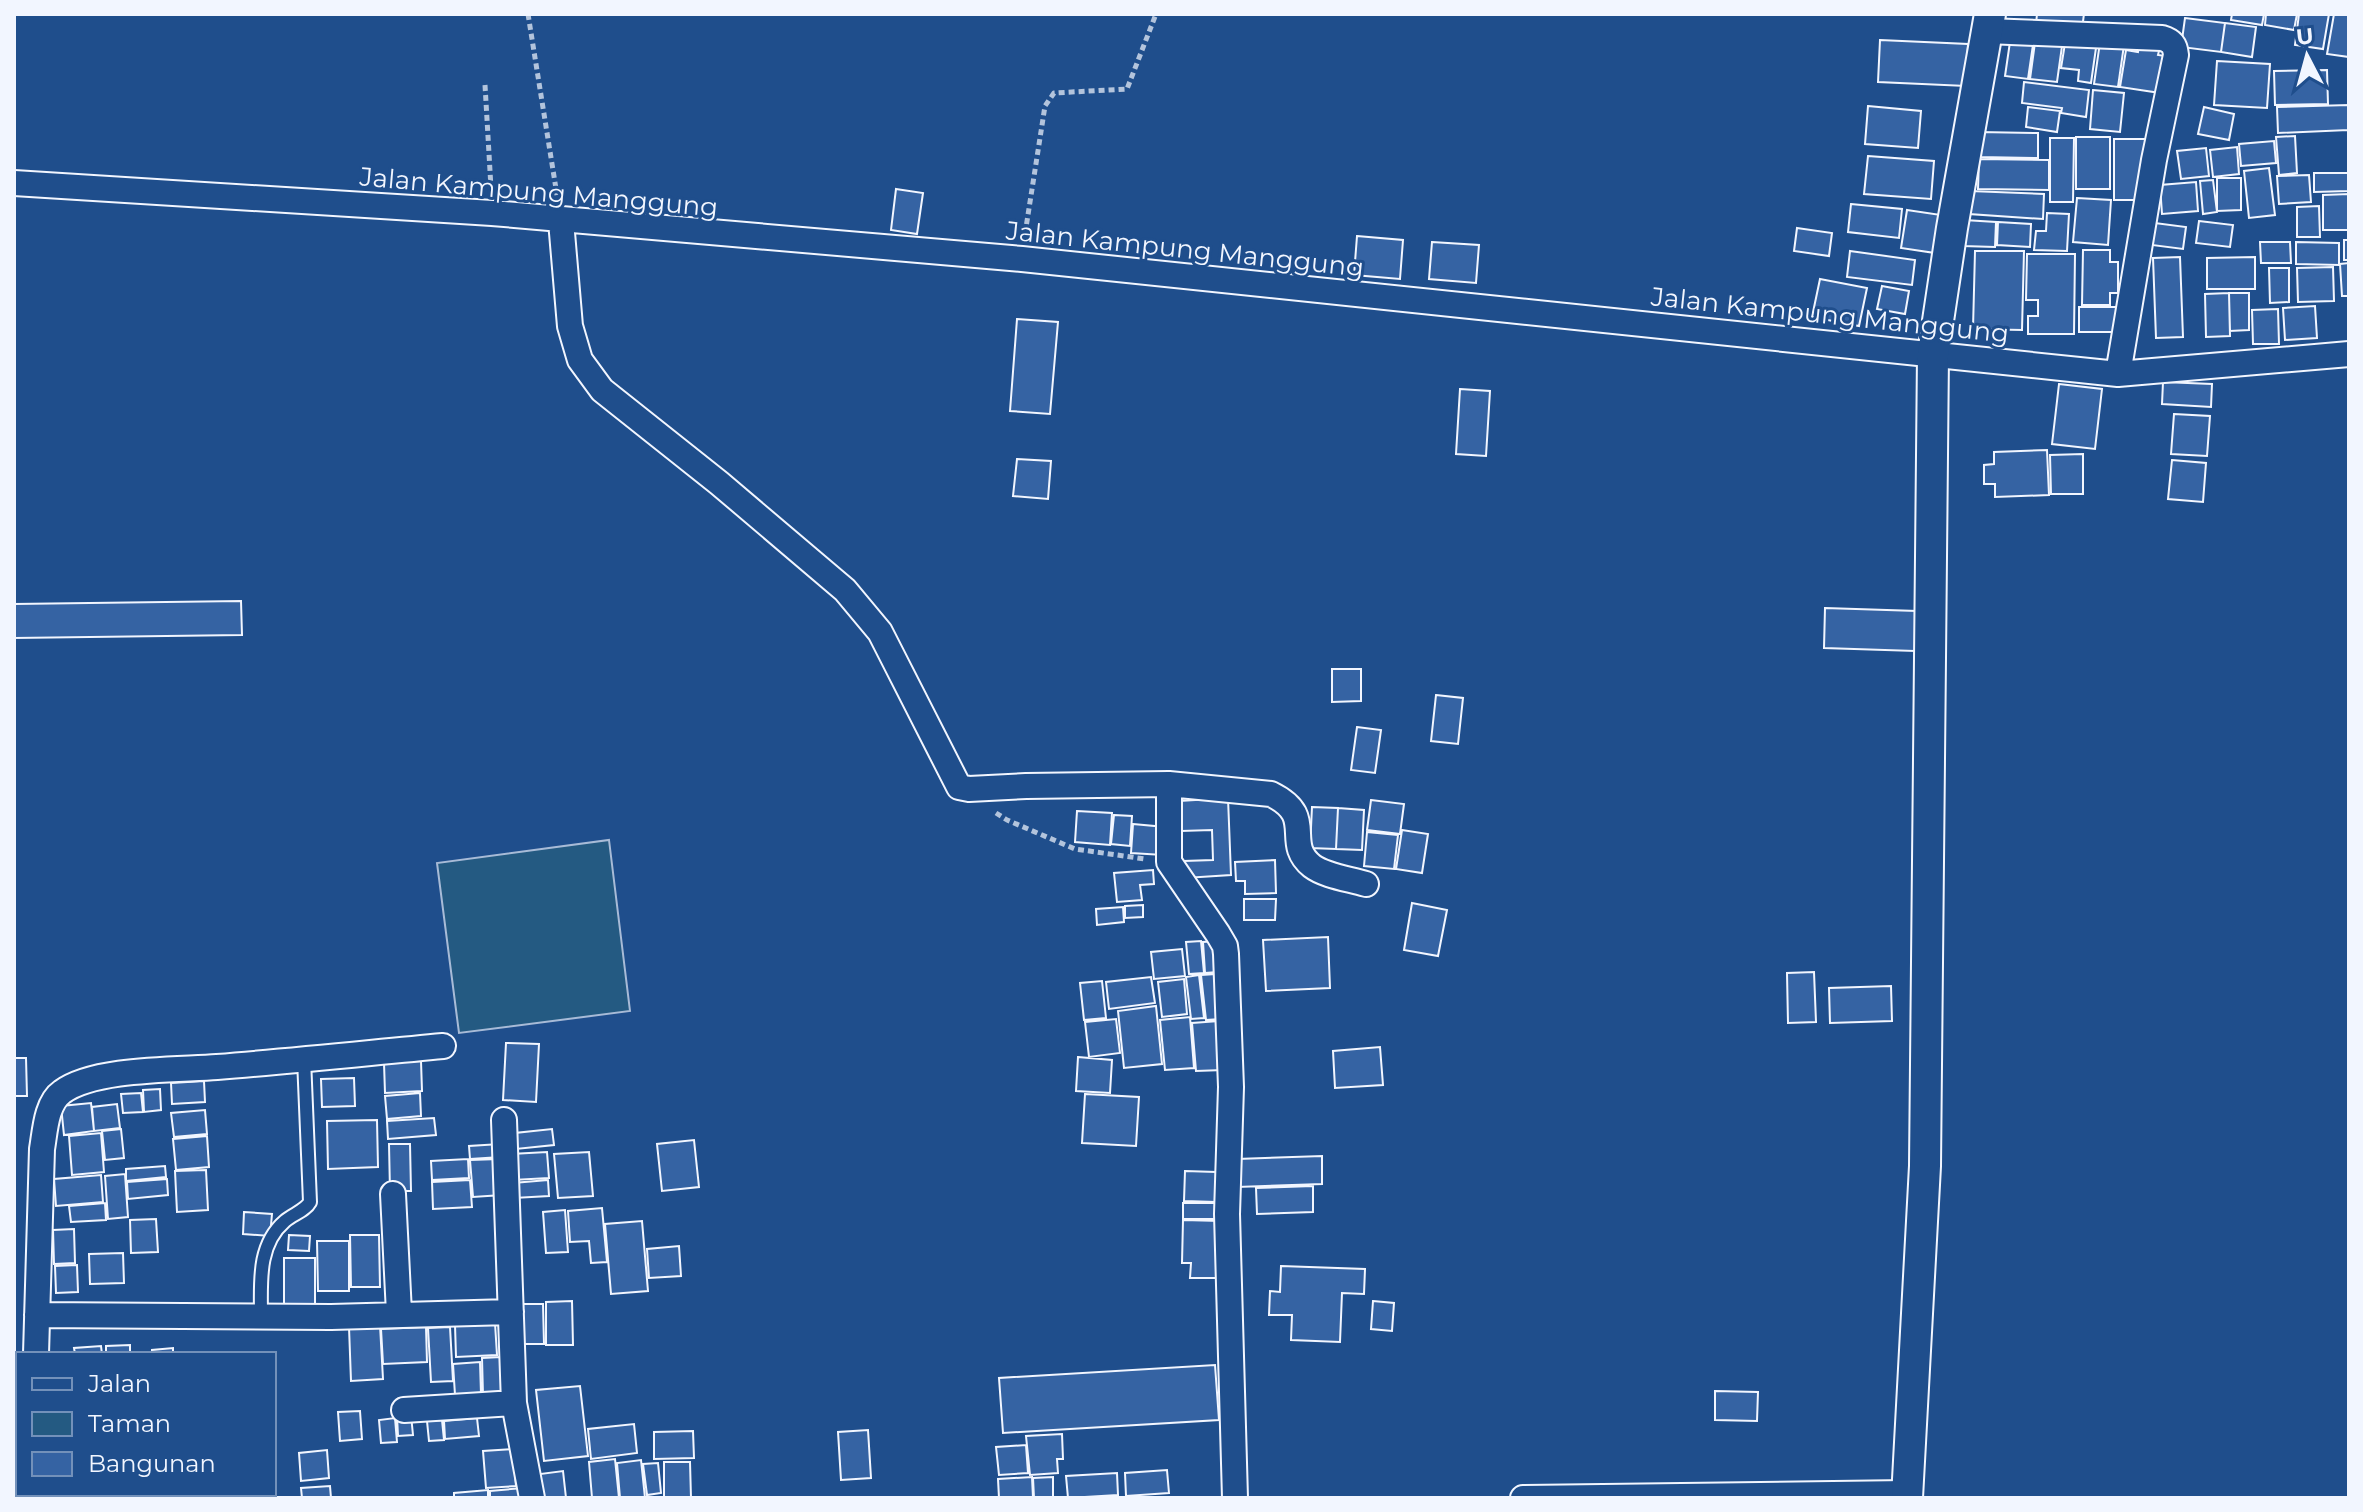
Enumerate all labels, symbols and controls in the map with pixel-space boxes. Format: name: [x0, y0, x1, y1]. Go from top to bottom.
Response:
north arrow: [2267, 16, 2347, 96]
text: U: [2295, 22, 2315, 51]
street label: Jalan Kampung Manggung: [357, 160, 720, 224]
street label: Jalan Kampung Manggung: [1003, 214, 1366, 284]
street label: Jalan Kampung Manggung: [1648, 280, 2011, 350]
legend: [16, 1352, 276, 1496]
text: Jalan: [87, 1369, 151, 1398]
text: Taman: [88, 1409, 171, 1438]
text: Bangunan: [88, 1449, 216, 1478]

